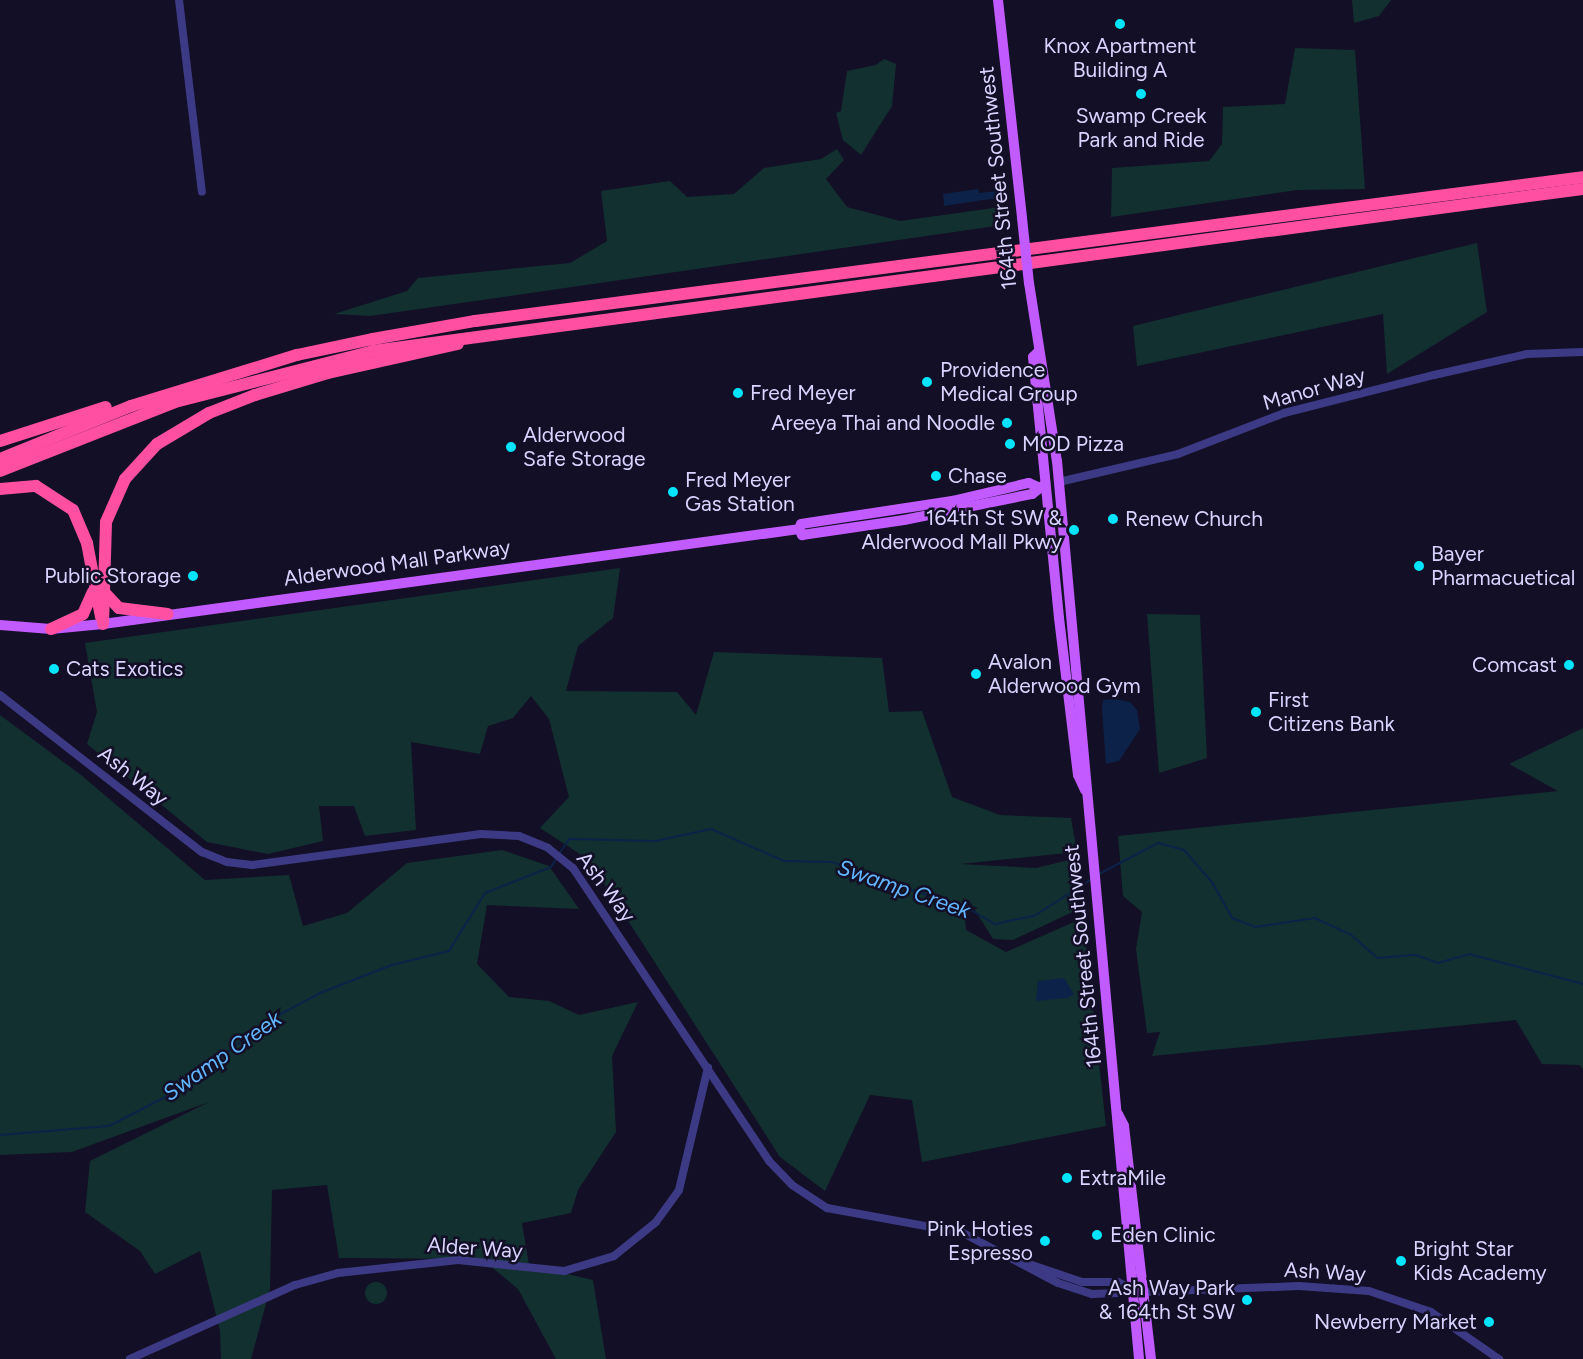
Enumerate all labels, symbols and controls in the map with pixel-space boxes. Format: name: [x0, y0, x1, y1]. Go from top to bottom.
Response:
marker: Knox Apartment Building A: [1113, 17, 1127, 31]
place label: Knox Apartment Building A: [1043, 33, 1197, 83]
street label: 164th Street Southwest: [974, 65, 1022, 291]
marker: Swamp Creek Park and Ride: [1134, 87, 1148, 101]
place label: Swamp Creek Park and Ride: [1076, 103, 1206, 153]
place label: Providence Medical Group: [940, 357, 1078, 407]
street label: Manor Way: [1260, 362, 1368, 416]
marker: Providence Medical Group: [918, 373, 936, 391]
place label: Fred Meyer: [750, 380, 856, 406]
marker: Fred Meyer: [731, 386, 745, 400]
place label: Areeya Thai and Noodle: [771, 410, 995, 436]
marker: Areeya Thai and Noodle: [1000, 416, 1014, 430]
place label: Alderwood Safe Storage: [523, 422, 645, 472]
place label: MOD Pizza: [1022, 431, 1124, 457]
marker: MOD Pizza: [1003, 437, 1017, 451]
marker: Alderwood Safe Storage: [504, 440, 518, 454]
place label: Chase: [948, 463, 1007, 489]
place label: Fred Meyer Gas Station: [685, 467, 795, 517]
marker: Chase: [929, 469, 943, 483]
marker: Fred Meyer Gas Station: [666, 485, 680, 499]
place label: 164th St SW & Alderwood Mall Pkwy: [861, 505, 1062, 555]
place label: Renew Church: [1125, 506, 1263, 532]
marker: Renew Church: [1106, 512, 1120, 526]
marker: 164th St SW & Alderwood Mall Pkwy: [1067, 523, 1081, 537]
street label: Alderwood Mall Parkway: [282, 535, 512, 591]
place label: Bayer Pharmacuetical: [1431, 541, 1575, 591]
marker: Bayer Pharmacuetical: [1412, 559, 1426, 573]
place label: Public Storage: [44, 563, 181, 589]
marker: Public Storage: [186, 569, 200, 583]
place label: Avalon Alderwood Gym: [988, 649, 1141, 699]
place label: Comcast: [1472, 652, 1557, 678]
place label: Cats Exotics: [66, 656, 183, 682]
marker: Comcast: [1562, 658, 1576, 672]
marker: Cats Exotics: [47, 662, 61, 676]
marker: Avalon Alderwood Gym: [969, 667, 983, 681]
place label: First Citizens Bank: [1268, 687, 1395, 737]
marker: First Citizens Bank: [1249, 705, 1263, 719]
street label: Ash Way: [93, 741, 173, 811]
street label: 164th Street Southwest: [1059, 843, 1107, 1069]
street label: Ash Way: [571, 847, 641, 927]
water label: Swamp Creek: [834, 854, 974, 924]
water label: Swamp Creek: [158, 1005, 286, 1107]
place label: ExtraMile: [1079, 1165, 1166, 1191]
marker: ExtraMile: [1060, 1171, 1074, 1185]
place label: Pink Hoties Espresso: [927, 1216, 1033, 1266]
place label: Eden Clinic: [1110, 1222, 1216, 1248]
marker: Eden Clinic: [1088, 1226, 1106, 1244]
street label: Alder Way: [426, 1232, 524, 1264]
marker: Pink Hoties Espresso: [1038, 1234, 1052, 1248]
place label: Bright Star Kids Academy: [1413, 1236, 1547, 1286]
marker: Bright Star Kids Academy: [1394, 1254, 1408, 1268]
street label: Ash Way: [1283, 1257, 1367, 1287]
place label: Ash Way Park & 164th St SW: [1099, 1275, 1235, 1325]
marker: Ash Way Park & 164th St SW: [1240, 1293, 1254, 1307]
place label: Newberry Market: [1314, 1309, 1477, 1335]
marker: Newberry Market: [1482, 1315, 1496, 1329]

